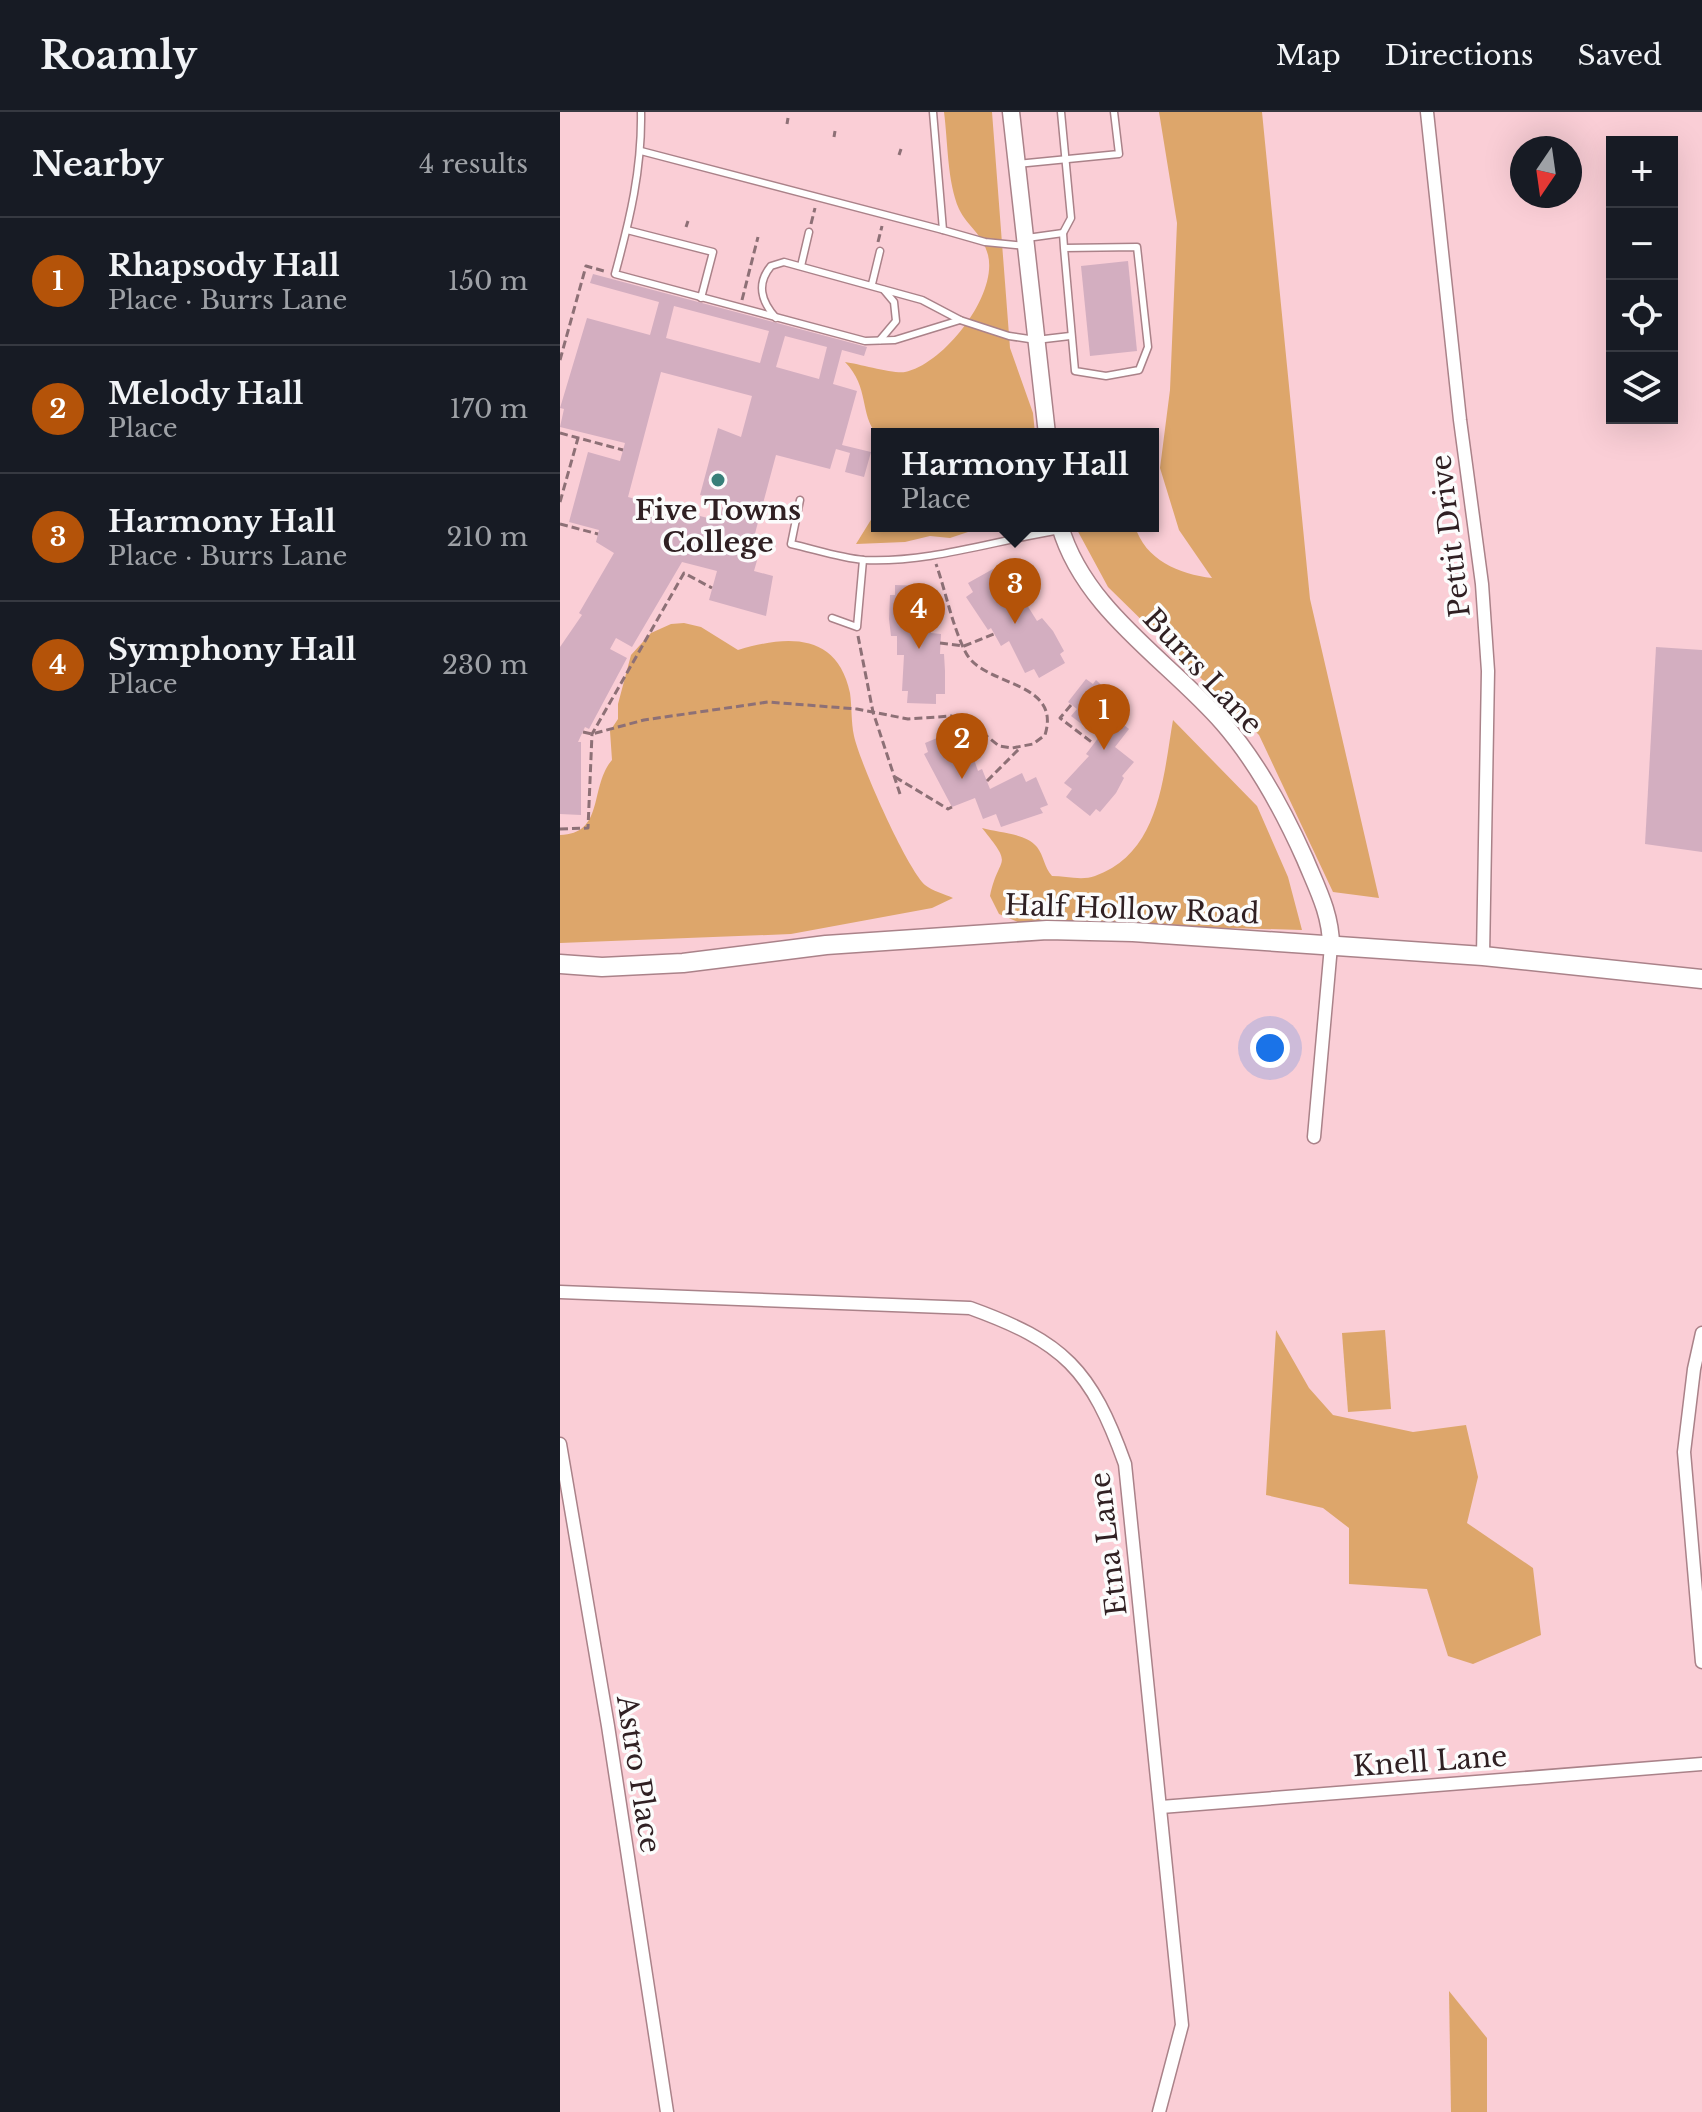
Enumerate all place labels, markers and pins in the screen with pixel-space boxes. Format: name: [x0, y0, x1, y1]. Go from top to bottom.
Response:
marker: Five Towns College: [709, 471, 727, 489]
place label: Five Towns College: [635, 493, 801, 560]
pin: 3: [989, 558, 1041, 624]
pin: 4: [893, 583, 945, 649]
pin: 1: [1078, 684, 1130, 750]
pin: 2: [936, 713, 988, 779]

